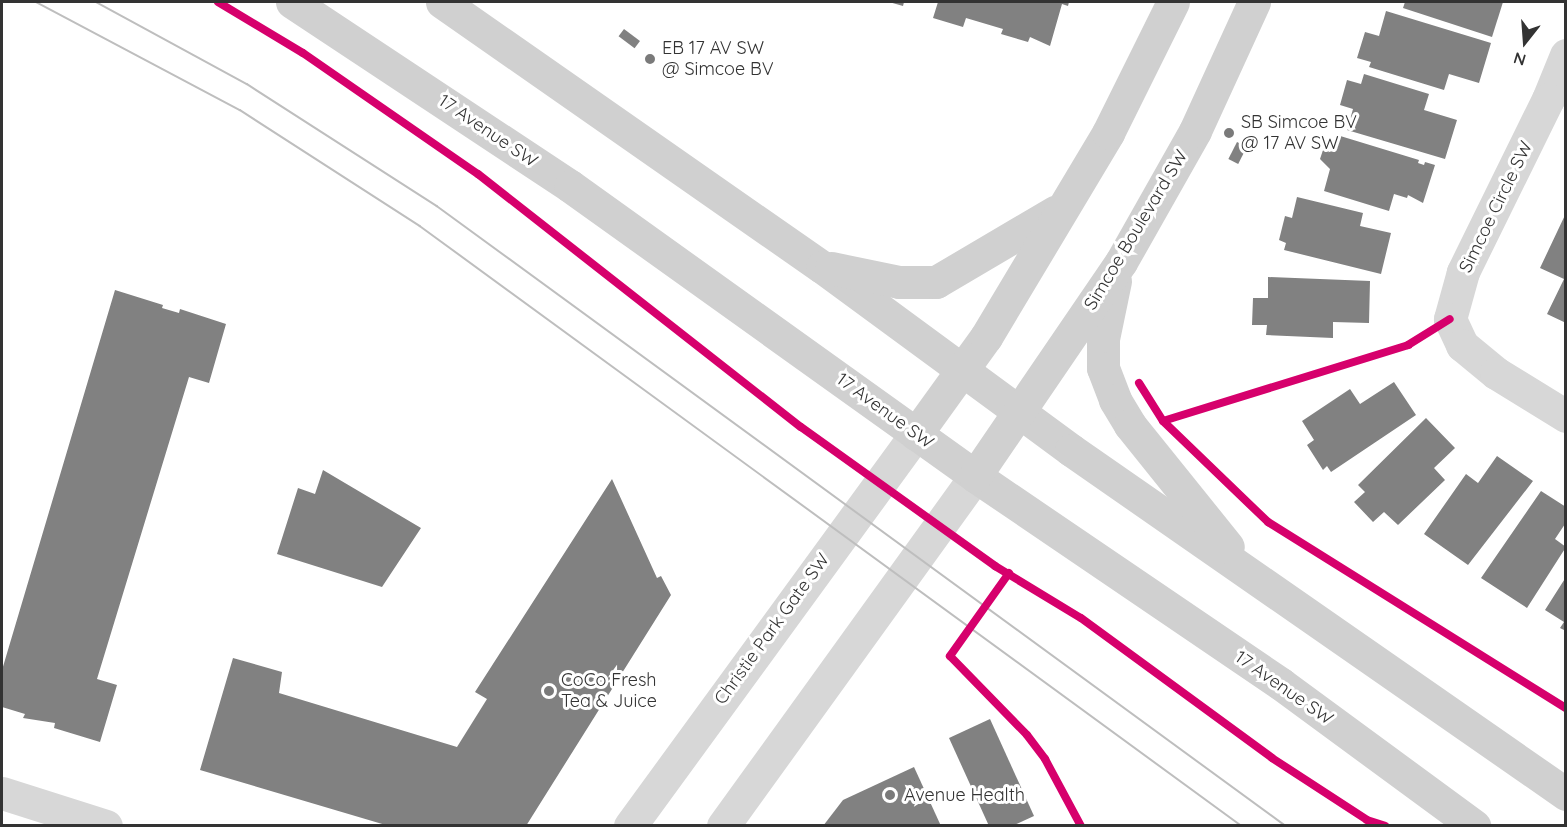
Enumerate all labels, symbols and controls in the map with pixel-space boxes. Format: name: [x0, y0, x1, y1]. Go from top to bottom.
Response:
north arrow: [1495, 12, 1555, 72]
place label: EB 17 AV SW @ Simcoe BV: [662, 38, 774, 80]
text: N: [1511, 48, 1528, 70]
marker: EB 17 AV SW @ Simcoe BV: [643, 52, 657, 66]
street label: 17 Avenue SW: [434, 90, 542, 172]
place label: SB Simcoe BV @ 17 AV SW: [1241, 112, 1357, 154]
marker: SB Simcoe BV @ 17 AV SW: [1222, 126, 1236, 140]
street label: Simcoe Circle SW: [1455, 138, 1537, 276]
street label: Simcoe Boulevard SW: [1080, 146, 1192, 314]
street label: 17 Avenue SW: [832, 369, 938, 453]
street label: Christie Park Gate SW: [710, 549, 834, 709]
street label: 17 Avenue SW: [1231, 646, 1337, 730]
place label: CoCo Fresh Tea & Juice: [561, 670, 657, 712]
marker: CoCo Fresh Tea & Juice: [542, 684, 556, 698]
place label: Avenue Health: [904, 784, 1025, 806]
marker: Avenue Health: [881, 786, 899, 804]

